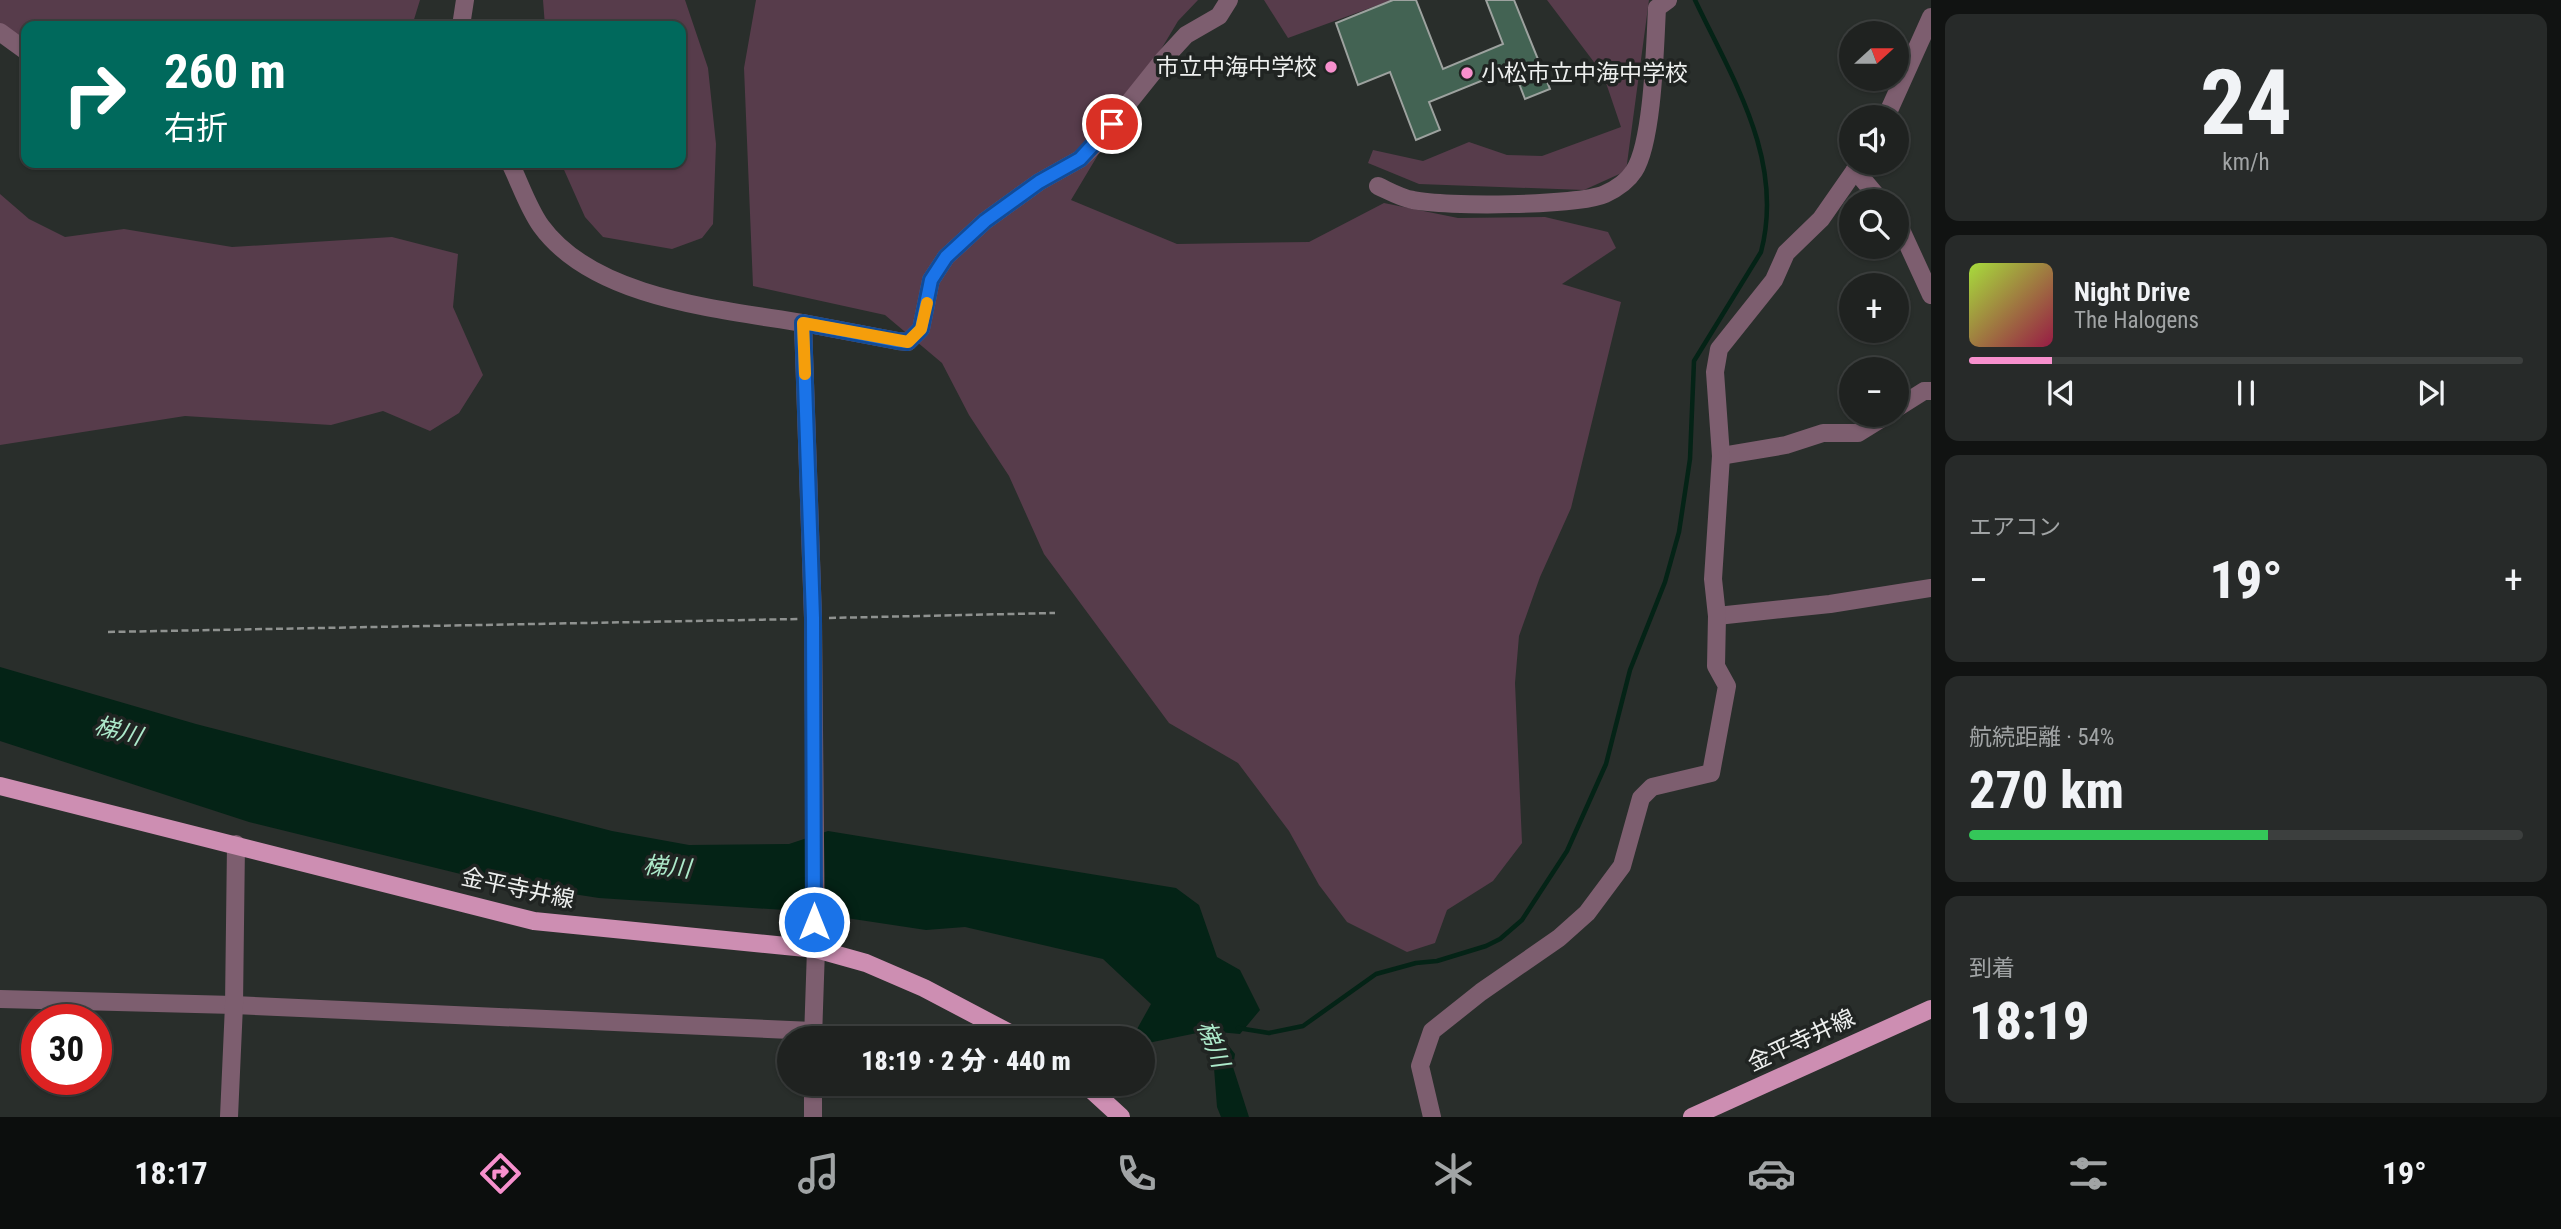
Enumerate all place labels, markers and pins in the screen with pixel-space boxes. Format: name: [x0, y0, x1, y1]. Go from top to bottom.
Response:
place label: 市立中海中学校: [1156, 54, 1317, 81]
marker: 市立中海中学校: [1323, 59, 1339, 75]
place label: 小松市立中海中学校: [1481, 60, 1688, 87]
marker: 小松市立中海中学校: [1459, 65, 1475, 81]
pin: [1082, 94, 1142, 154]

